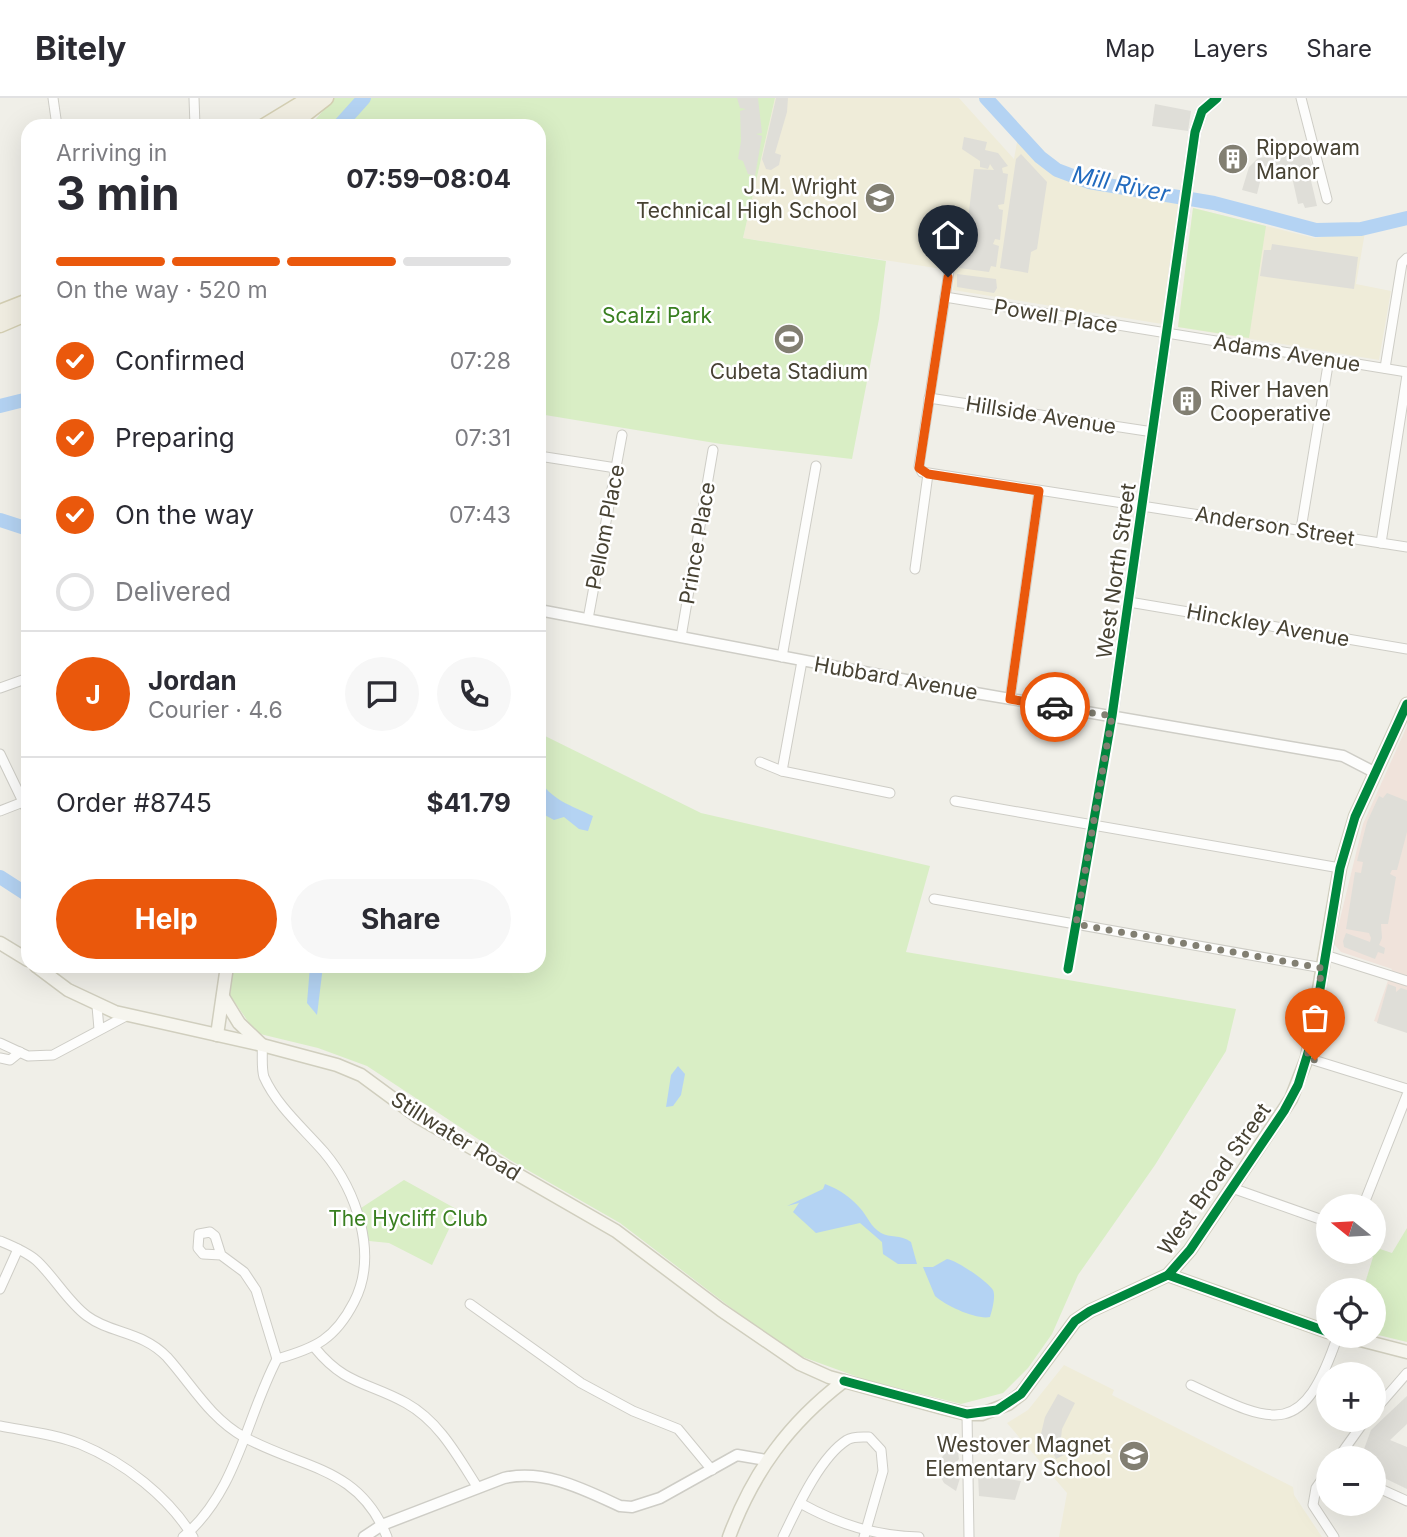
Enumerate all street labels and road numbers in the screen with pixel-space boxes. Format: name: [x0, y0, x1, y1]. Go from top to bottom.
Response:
street label: Powell Place: [992, 294, 1120, 338]
street label: Adams Avenue: [1212, 329, 1362, 377]
street label: Hillside Avenue: [964, 391, 1118, 439]
street label: Pellom Place: [581, 462, 629, 592]
street label: Prince Place: [674, 480, 720, 606]
street label: West North Street: [1091, 482, 1141, 660]
street label: Anderson Street: [1193, 501, 1357, 551]
street label: Hinckley Avenue: [1185, 598, 1351, 652]
street label: Hubbard Avenue: [812, 651, 980, 705]
street label: Stillwater Road: [387, 1086, 525, 1186]
street label: West Broad Street: [1152, 1098, 1276, 1260]

